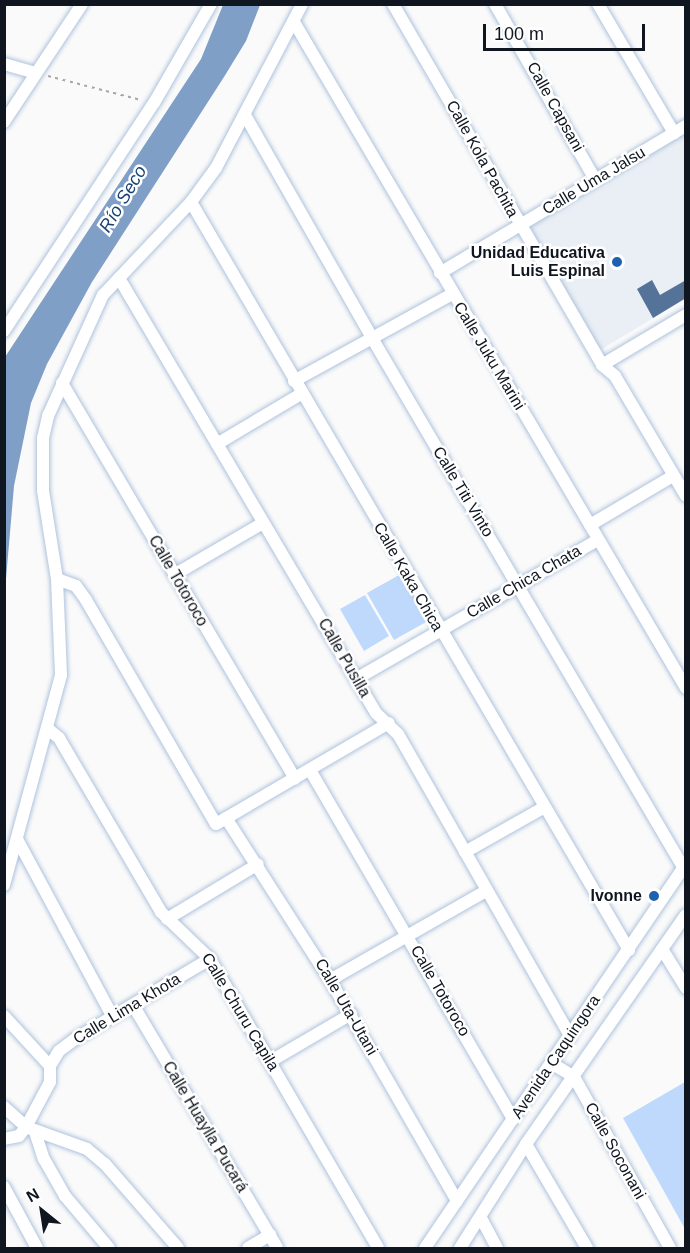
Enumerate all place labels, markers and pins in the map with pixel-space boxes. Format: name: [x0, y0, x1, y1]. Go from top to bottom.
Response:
place label: Unidad Educativa Luis Espinal: [471, 243, 605, 281]
marker: Unidad Educativa Luis Espinal: [610, 255, 624, 269]
place label: Ivonne: [590, 886, 642, 906]
marker: Ivonne: [647, 889, 661, 903]

